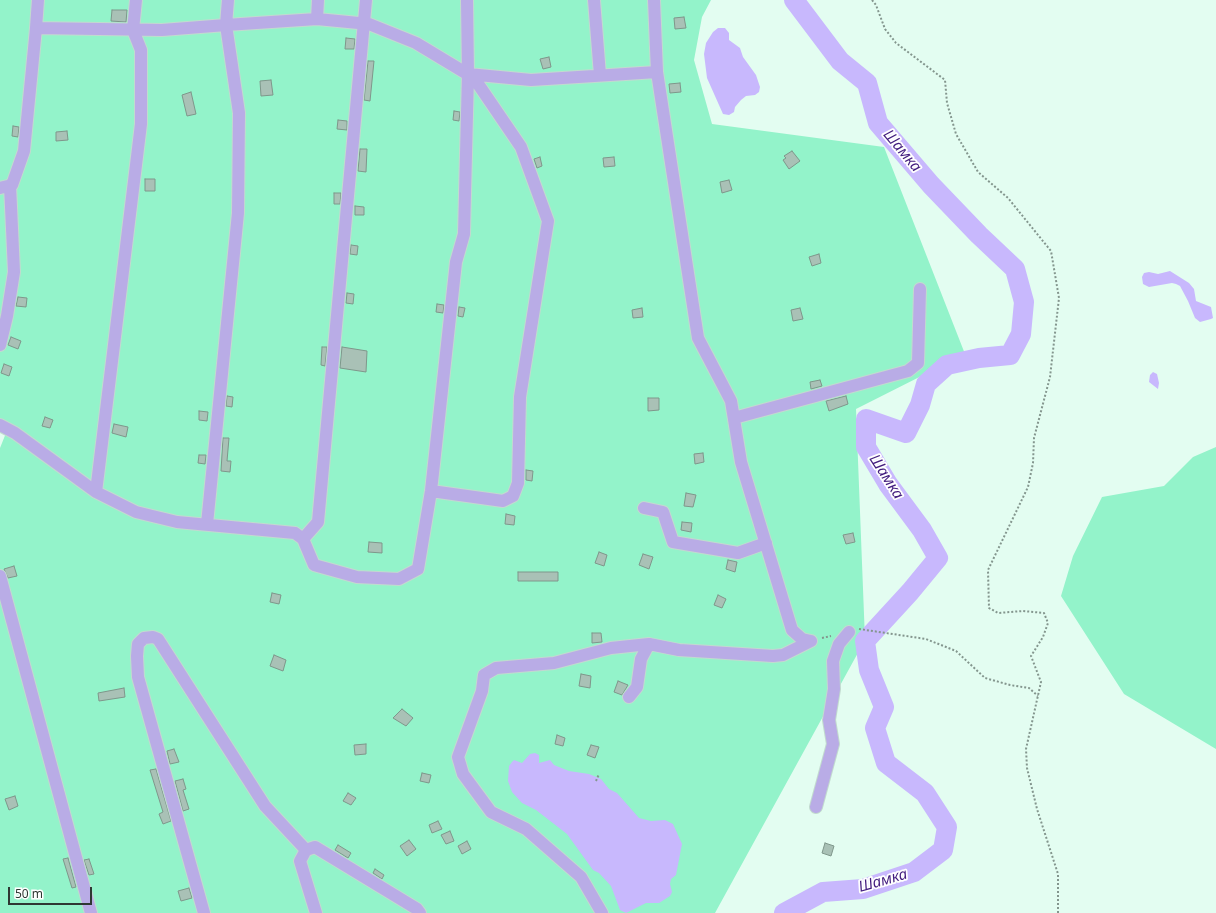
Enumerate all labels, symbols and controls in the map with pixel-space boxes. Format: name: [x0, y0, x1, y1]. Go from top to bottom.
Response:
water label: Шамка: [879, 126, 925, 176]
water label: Шамка: [865, 451, 907, 503]
water label: Шамка: [857, 865, 909, 897]
scale bar: [10, 879, 94, 905]
text: 50 m: [15, 885, 43, 902]

